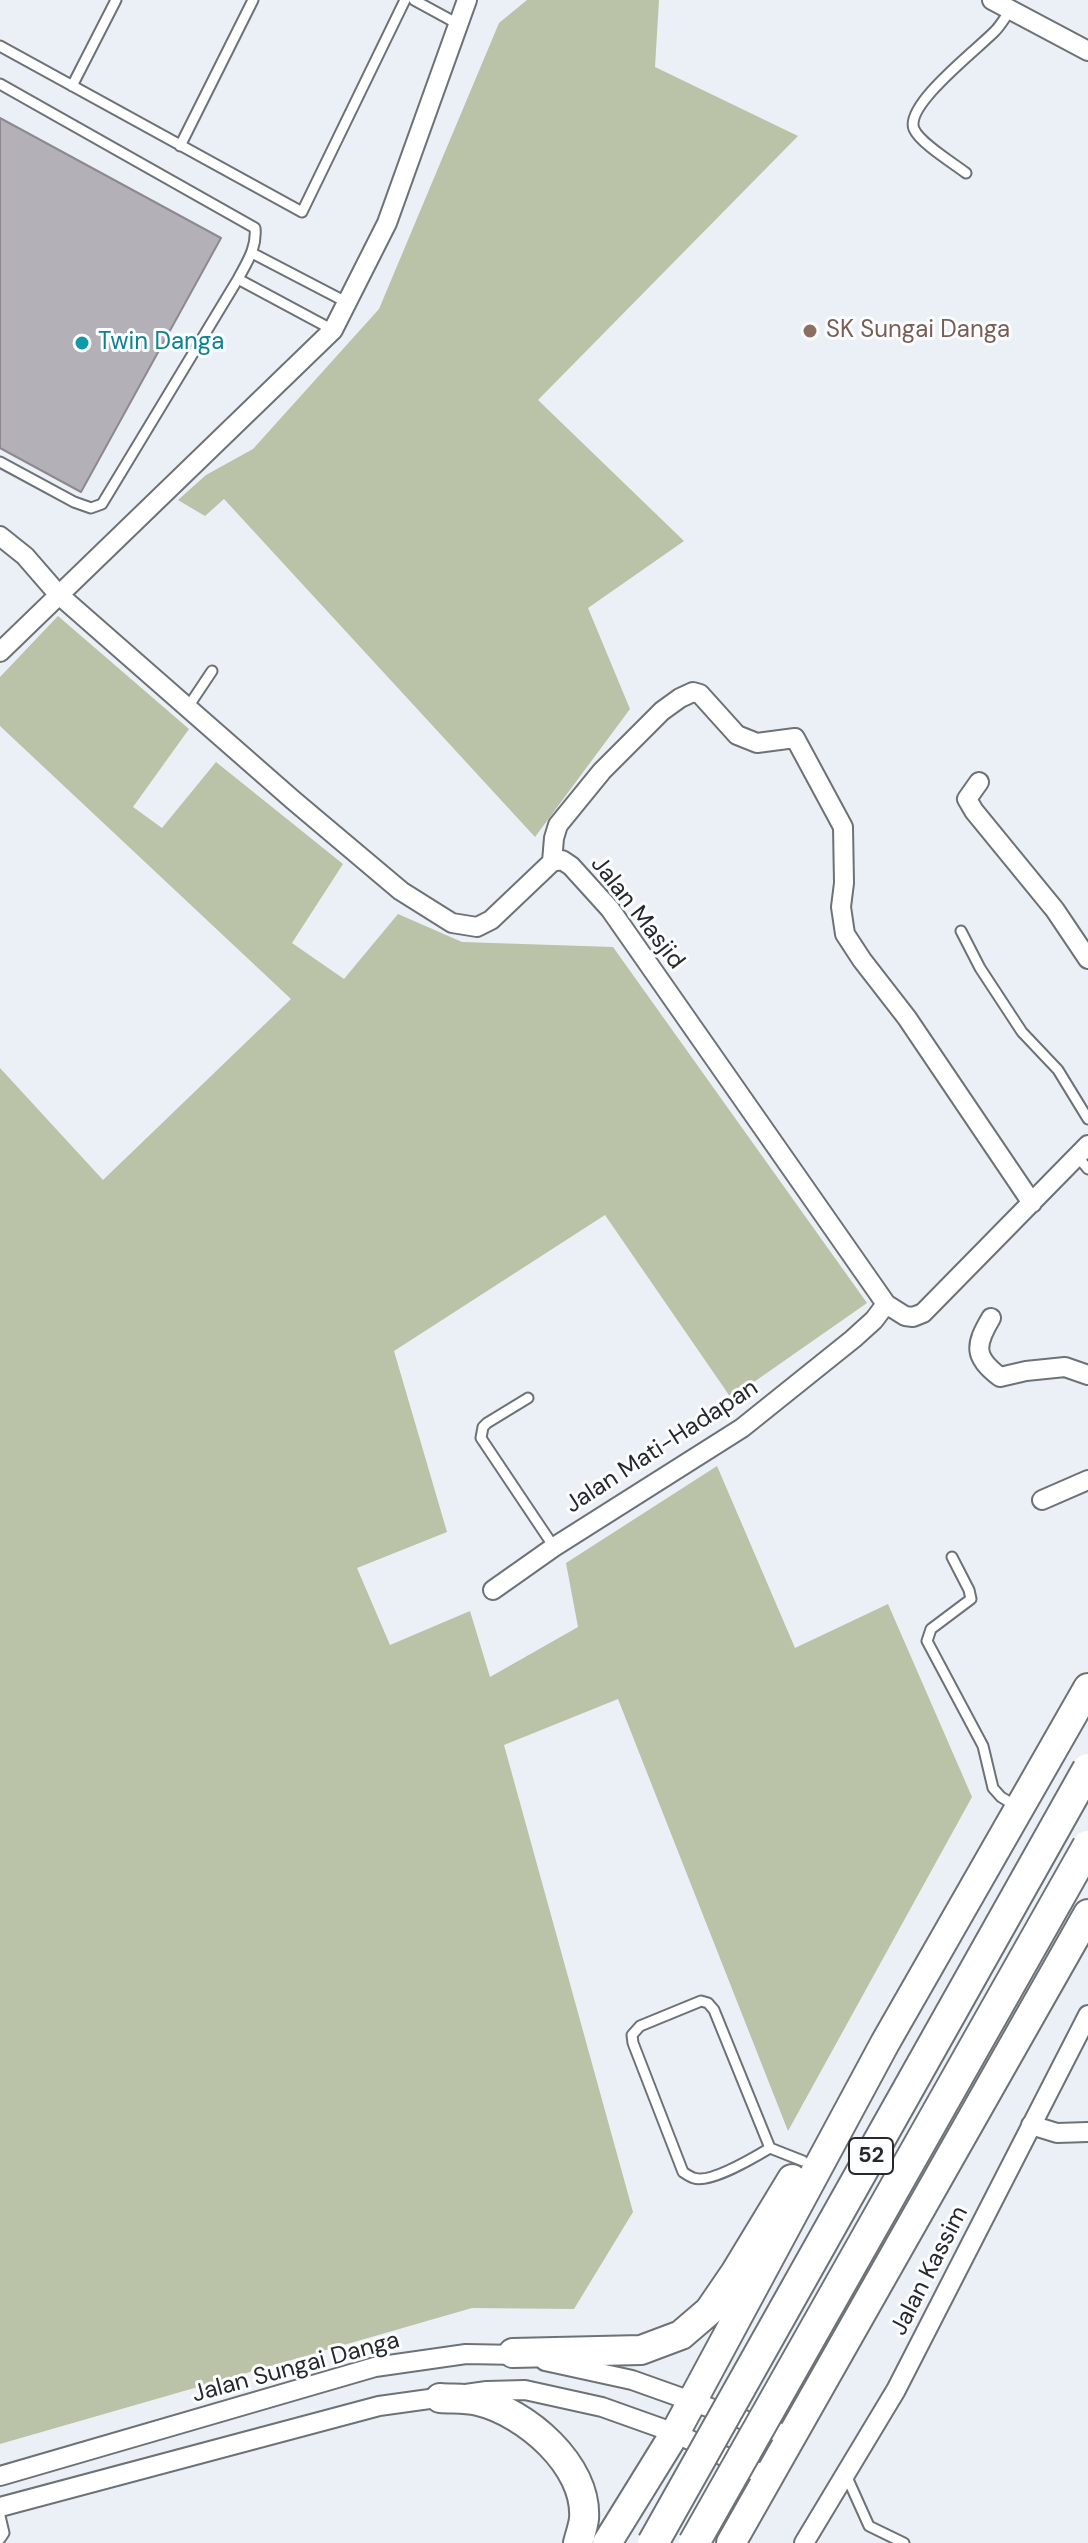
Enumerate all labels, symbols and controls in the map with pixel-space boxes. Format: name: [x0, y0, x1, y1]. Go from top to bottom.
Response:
place label: SK Sungai Danga: [826, 317, 1010, 345]
marker: SK Sungai Danga: [801, 322, 819, 340]
place label: Twin Danga: [98, 329, 224, 357]
marker: Twin Danga: [73, 334, 91, 352]
street label: Jalan Masjid: [584, 851, 690, 975]
street label: Jalan Mati-Hadapan: [560, 1374, 764, 1520]
road number: 52: [849, 2138, 893, 2174]
street label: Jalan Kassim: [885, 2201, 975, 2341]
street label: Jalan Sungai Danga: [189, 2326, 403, 2410]

